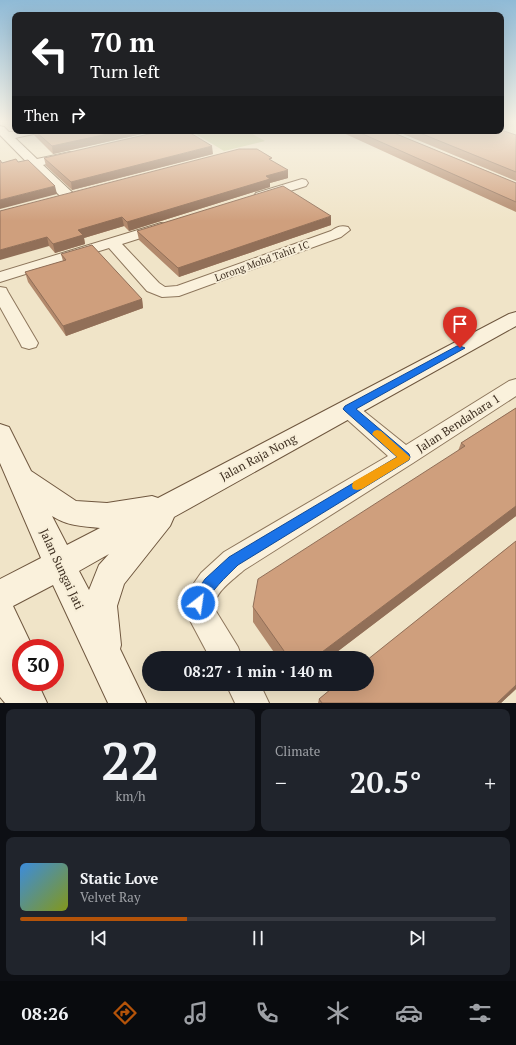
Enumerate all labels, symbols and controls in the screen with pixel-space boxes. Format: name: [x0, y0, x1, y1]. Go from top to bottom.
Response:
text: 70 m: [90, 23, 155, 60]
icon: left: [24, 28, 76, 80]
text: Turn left: [90, 59, 160, 83]
icon: right: [67, 104, 89, 126]
text: Then: [24, 105, 59, 125]
street label: Lorong Mohd Tahir 1C: [213, 238, 311, 284]
pin: [443, 307, 477, 348]
icon: arrive: [449, 313, 471, 335]
street label: Jalan Bendahara 1: [414, 391, 502, 455]
street label: Jalan Raja Nong: [217, 430, 300, 484]
street label: Jalan Sungai Jati: [37, 526, 87, 612]
position arrow: [177, 582, 219, 624]
speed limit sign: 30: [12, 639, 64, 691]
text: 08:27 · 1 min · 140 m: [184, 661, 332, 681]
text: 22: [101, 726, 160, 795]
text: Climate: [275, 742, 320, 760]
text: 20.5°: [349, 762, 422, 802]
text: −: [275, 768, 287, 797]
text: +: [484, 768, 496, 797]
text: km/h: [115, 787, 146, 805]
text: Static Love: [80, 868, 158, 888]
text: Velvet Ray: [80, 888, 140, 906]
icon: previous: [88, 927, 110, 949]
icon: pause: [247, 927, 269, 949]
icon: next: [406, 927, 428, 949]
icon: directions: [111, 999, 139, 1027]
icon: music: [182, 999, 210, 1027]
icon: phone: [253, 999, 281, 1027]
icon: climate: [324, 999, 352, 1027]
icon: car: [395, 999, 423, 1027]
icon: filters: [466, 999, 494, 1027]
text: 08:26: [22, 1001, 68, 1025]

